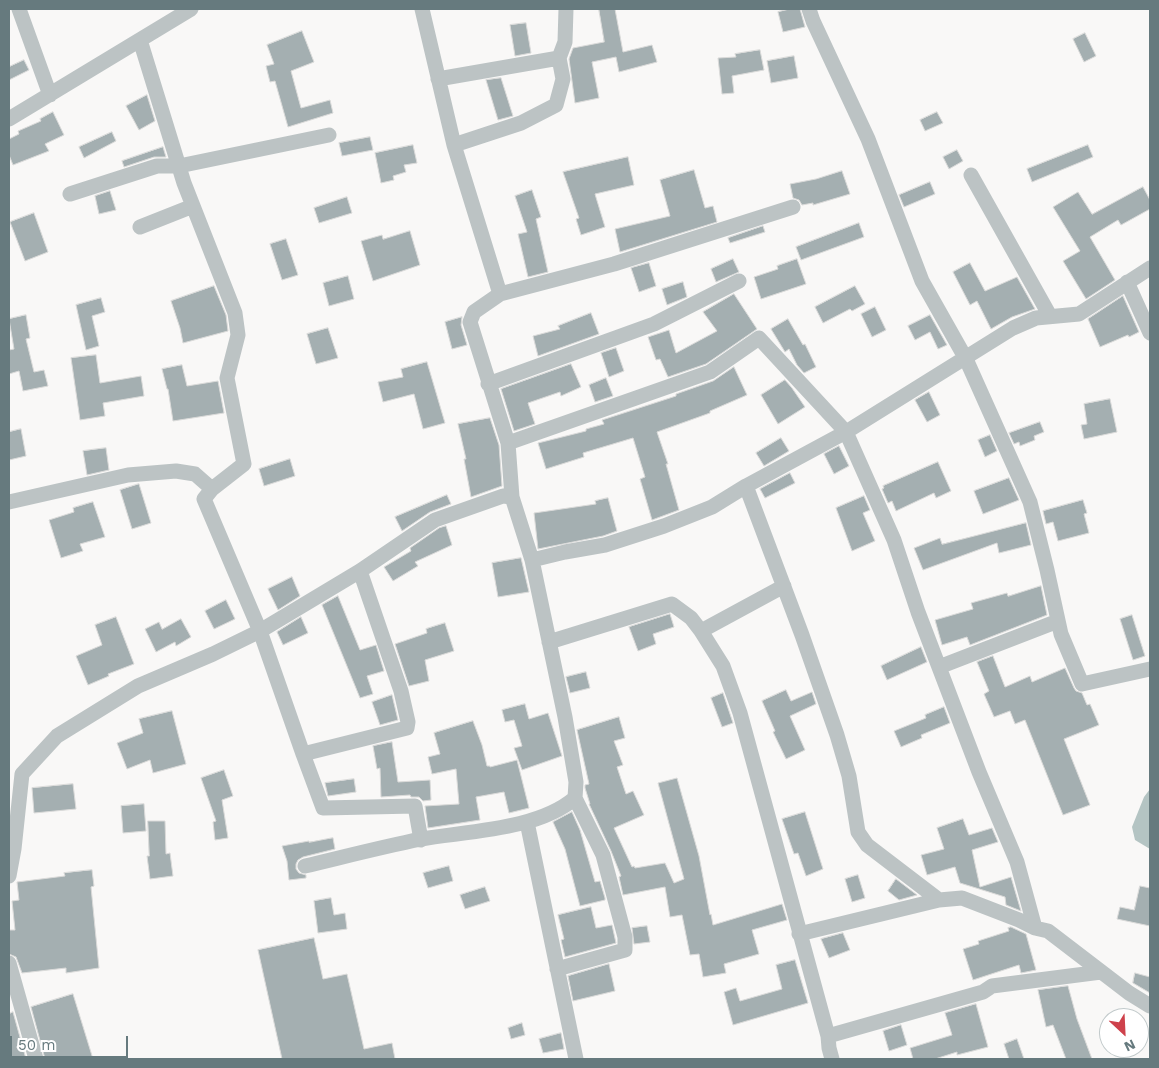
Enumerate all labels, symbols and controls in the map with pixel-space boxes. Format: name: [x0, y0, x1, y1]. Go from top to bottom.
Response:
north arrow: [1099, 1008, 1149, 1058]
scale bar: [12, 1026, 130, 1058]
text: 50 m: [18, 1036, 55, 1054]
text: N: [1122, 1036, 1138, 1055]

